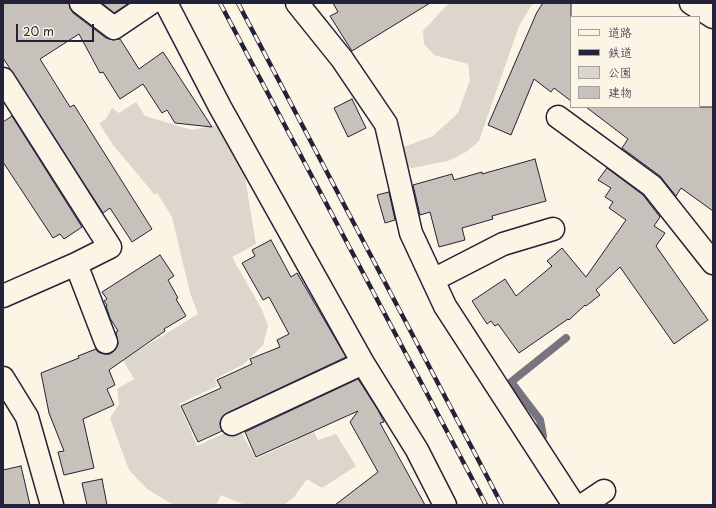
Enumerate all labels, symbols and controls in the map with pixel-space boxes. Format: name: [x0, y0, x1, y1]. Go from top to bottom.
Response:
scale bar: [18, 16, 96, 42]
legend: [570, 16, 700, 108]
text: 20 m: [23, 22, 54, 40]
text: 道路: [608, 23, 632, 41]
text: 鉄道: [608, 43, 632, 61]
text: 公園: [608, 63, 632, 81]
text: 建物: [608, 83, 632, 101]

